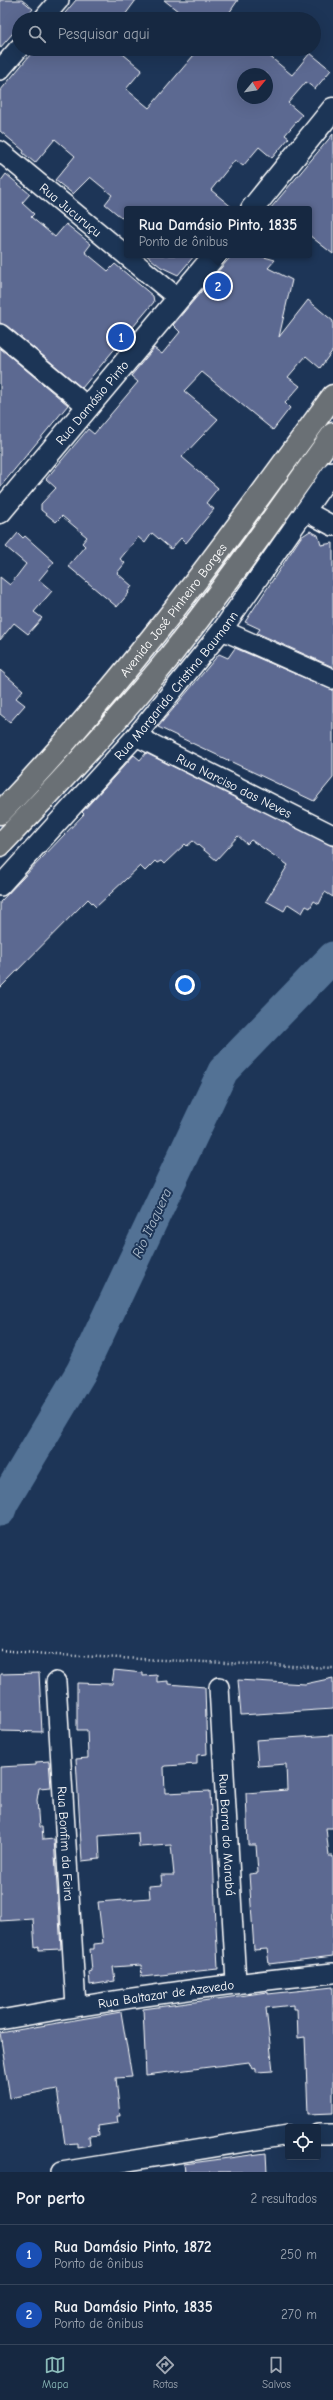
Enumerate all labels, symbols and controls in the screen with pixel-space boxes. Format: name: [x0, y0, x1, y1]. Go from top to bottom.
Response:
search box: [12, 12, 321, 56]
icon: search: [26, 23, 48, 45]
text: Pesquisar aqui: [58, 25, 150, 43]
north arrow: [237, 68, 273, 104]
street label: Rua Jucuruçu: [37, 180, 105, 240]
popup: [124, 206, 312, 258]
text: Rua Damásio Pinto, 1835: [139, 216, 297, 234]
text: Ponto de ônibus: [139, 234, 228, 249]
pin: 2: [205, 271, 231, 301]
pin: 1: [108, 322, 134, 352]
street label: Rua Damásio Pinto: [52, 357, 131, 447]
street label: Avenida José Pinheiro Borges: [116, 540, 230, 679]
street label: Rua Margarida Cristina Baumann: [111, 608, 241, 763]
street label: Rua Narciso das Neves: [174, 750, 294, 821]
your location: [175, 975, 195, 995]
water label: Rio Itaquera: [129, 1186, 175, 1260]
street label: Rua Barra do Marabá: [217, 1773, 239, 1896]
street label: Rua Bonfim da Feira: [55, 1786, 77, 1902]
street label: Rua Baltazar de Azevedo: [97, 1977, 235, 2011]
map controls: [285, 2124, 321, 2160]
button: locate: [285, 2124, 321, 2160]
text: Por perto: [16, 2189, 85, 2208]
text: 2 resultados: [250, 2191, 317, 2206]
text: Rua Damásio Pinto, 1872: [54, 2238, 212, 2256]
text: 1: [26, 2247, 32, 2262]
text: 250 m: [280, 2247, 317, 2262]
text: Ponto de ônibus: [54, 2256, 143, 2271]
text: Rua Damásio Pinto, 1835: [54, 2298, 213, 2316]
text: 2: [26, 2307, 32, 2322]
text: 270 m: [281, 2307, 317, 2322]
text: Ponto de ônibus: [54, 2316, 143, 2331]
tab: Mapa: [42, 2354, 69, 2391]
tab: Rotas: [153, 2354, 178, 2391]
tab: Salvos: [262, 2354, 291, 2391]

